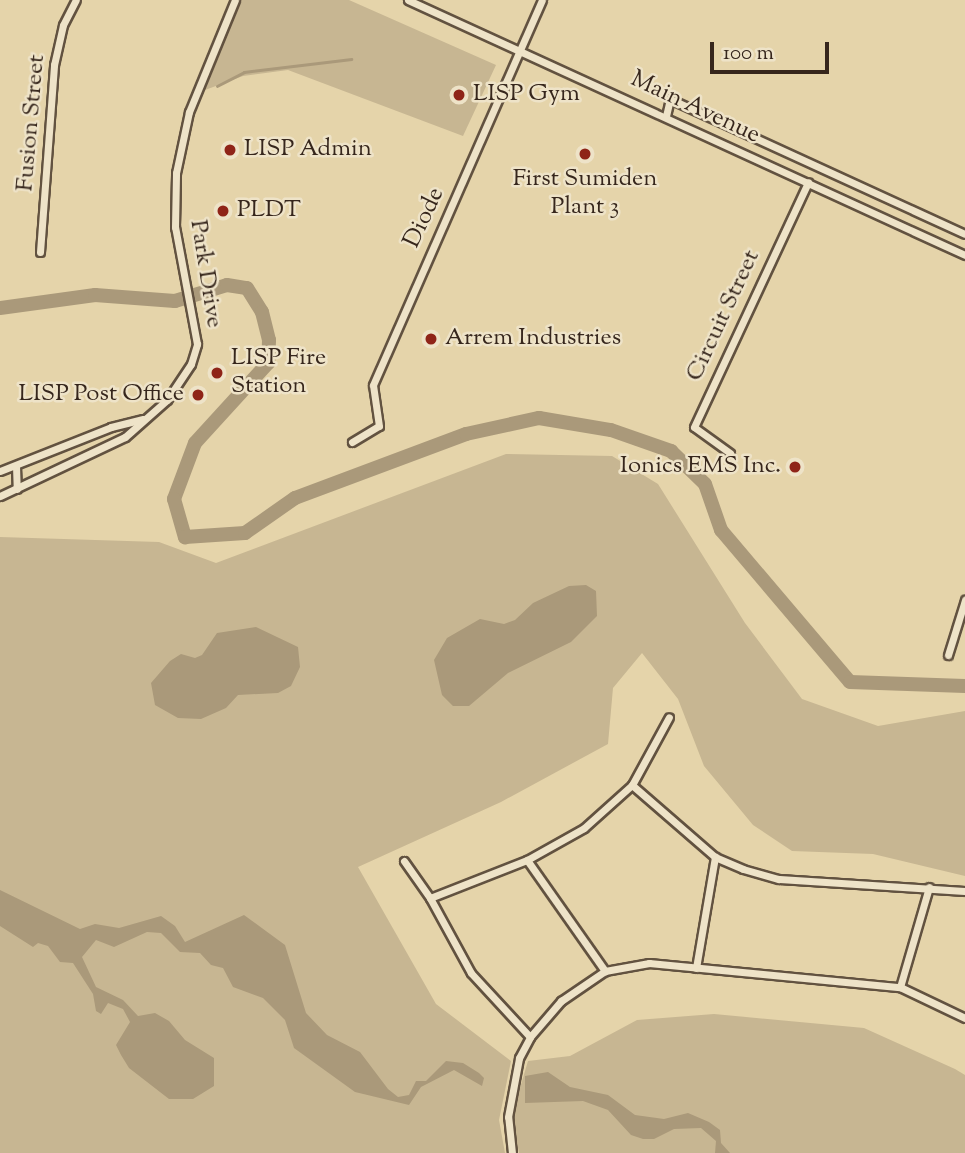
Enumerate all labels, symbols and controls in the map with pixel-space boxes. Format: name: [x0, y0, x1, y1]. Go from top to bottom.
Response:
scale bar: [713, 28, 832, 72]
text: 100 m: [723, 39, 774, 69]
street label: Fusion Street: [12, 53, 52, 193]
street label: Main Avenue: [626, 65, 764, 151]
place label: LISP Gym: [473, 81, 580, 109]
marker: LISP Gym: [451, 87, 467, 103]
place label: LISP Admin: [244, 136, 372, 164]
marker: LISP Admin: [222, 142, 238, 158]
marker: First Sumiden Plant 3: [577, 146, 593, 162]
place label: First Sumiden Plant 3: [513, 166, 657, 222]
street label: Diode: [399, 183, 451, 253]
place label: PLDT: [237, 197, 301, 225]
marker: PLDT: [215, 203, 231, 219]
street label: Park Drive: [182, 218, 228, 330]
street label: Circuit Street: [681, 246, 767, 386]
place label: Arrem Industries: [445, 325, 621, 353]
marker: Arrem Industries: [423, 331, 439, 347]
place label: LISP Fire Station: [231, 345, 326, 401]
marker: LISP Fire Station: [209, 365, 225, 381]
place label: LISP Post Office: [19, 381, 184, 409]
marker: LISP Post Office: [190, 387, 206, 403]
place label: Ionics EMS Inc.: [620, 453, 781, 481]
marker: Ionics EMS Inc.: [787, 459, 803, 475]

